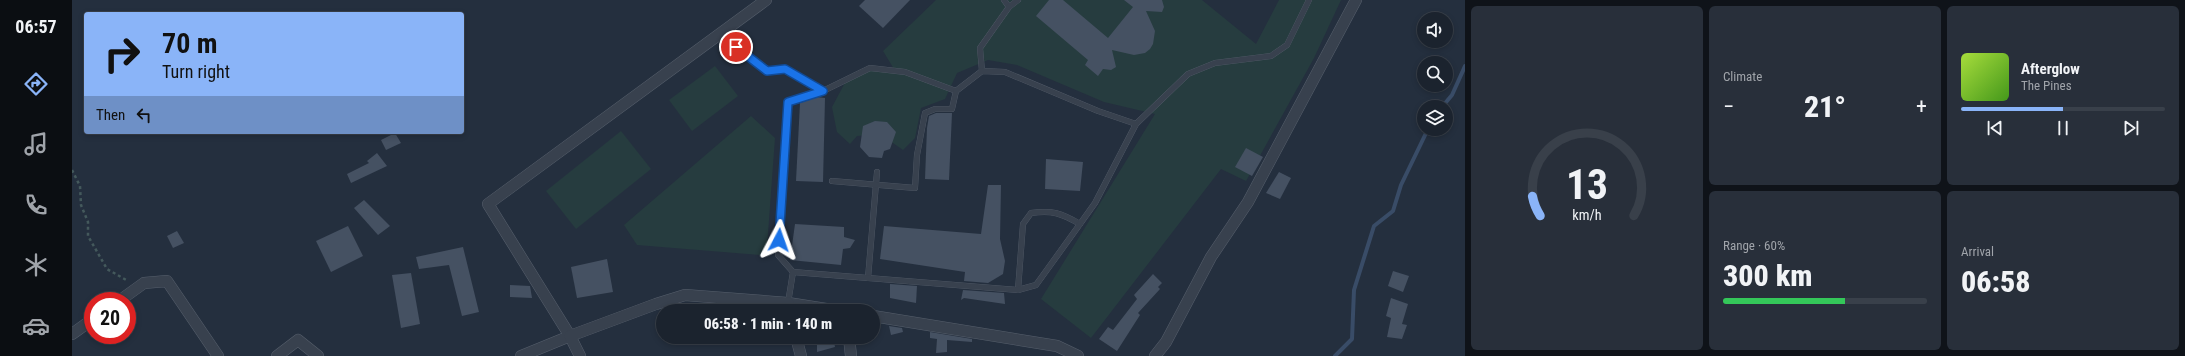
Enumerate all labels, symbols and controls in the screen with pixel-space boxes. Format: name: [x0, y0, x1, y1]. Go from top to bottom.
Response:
map controls: [1417, 12, 1453, 136]
button: sound: [1417, 12, 1453, 48]
text: 06:57: [15, 16, 57, 37]
text: 70 m: [162, 27, 218, 60]
icon: right: [96, 28, 148, 80]
pin: [719, 30, 753, 64]
icon: arrive: [725, 36, 747, 58]
button: search: [1417, 56, 1453, 92]
text: Afterglow: [2021, 60, 2080, 78]
text: Turn right: [162, 61, 230, 82]
text: Climate: [1723, 69, 1762, 84]
icon: directions: [22, 70, 50, 98]
text: The Pines: [2021, 78, 2072, 93]
text: 21°: [1804, 89, 1846, 124]
text: −: [1723, 94, 1734, 119]
text: +: [1916, 94, 1927, 119]
button: layers: [1417, 100, 1453, 136]
icon: left: [133, 104, 155, 126]
text: Then: [96, 106, 125, 124]
icon: previous: [1984, 117, 2006, 139]
icon: pause: [2052, 117, 2074, 139]
icon: next: [2120, 117, 2142, 139]
icon: music: [22, 130, 50, 158]
text: 13: [1566, 160, 1608, 209]
icon: phone: [22, 191, 50, 219]
text: km/h: [1572, 207, 1602, 223]
position arrow: [758, 219, 800, 261]
text: Range · 60%: [1723, 238, 1785, 253]
text: Arrival: [1961, 244, 1994, 259]
icon: climate: [22, 251, 50, 279]
text: 300 km: [1723, 258, 1812, 293]
text: 06:58: [1961, 264, 2030, 299]
speed limit sign: 20: [84, 292, 136, 344]
icon: car: [22, 312, 50, 340]
text: 06:58 · 1 min · 140 m: [704, 315, 832, 333]

